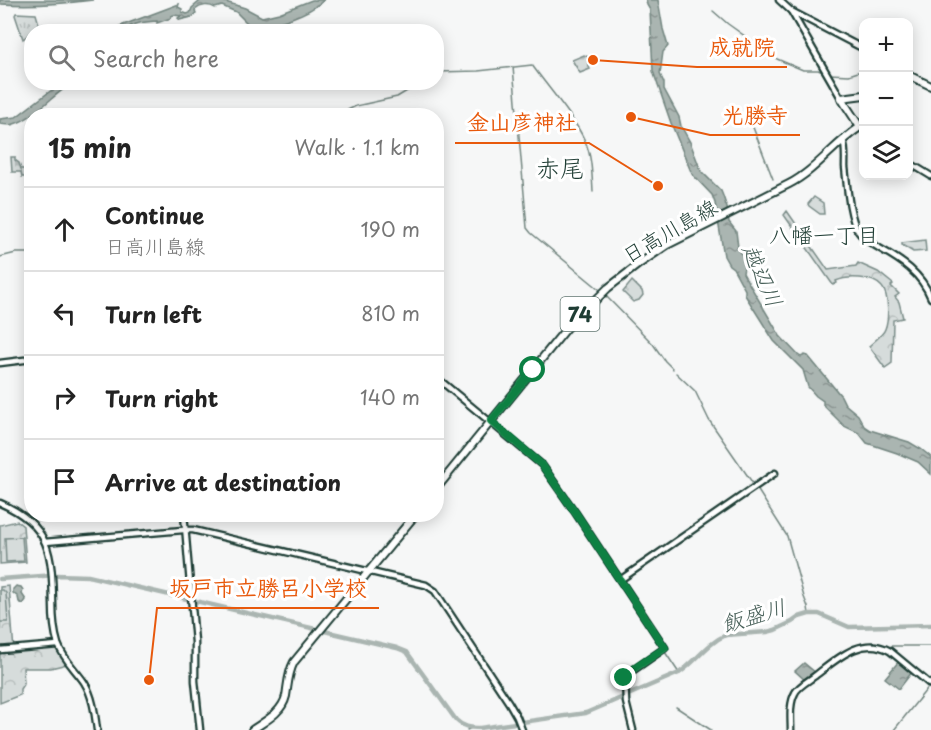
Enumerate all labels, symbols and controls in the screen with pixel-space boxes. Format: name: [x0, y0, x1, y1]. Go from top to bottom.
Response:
map controls: [859, 18, 913, 180]
button: +: [859, 18, 913, 72]
search box: [24, 24, 444, 90]
callout: 成就院: [697, 27, 787, 67]
text: 成就院: [709, 29, 775, 62]
icon: search: [45, 41, 78, 74]
text: Search here: [93, 41, 219, 74]
button: −: [859, 72, 913, 126]
callout: 光勝寺: [710, 95, 800, 135]
text: 光勝寺: [722, 97, 788, 130]
callout: 金山彦神社: [455, 103, 589, 143]
text: 金山彦神社: [467, 104, 577, 137]
button: layers: [859, 126, 913, 180]
text: 15 min: [48, 128, 132, 167]
text: Walk · 1.1 km: [295, 132, 420, 162]
district label: 赤尾: [536, 149, 584, 185]
street label: 日高川島線: [616, 190, 722, 270]
text: Continue: [105, 198, 204, 231]
icon: ahead: [48, 213, 81, 246]
text: 190 m: [361, 214, 420, 244]
district label: 八幡一丁目: [769, 217, 879, 250]
text: 日高川島線: [105, 231, 205, 261]
water label: 越辺川: [735, 237, 792, 312]
icon: left: [48, 297, 81, 330]
text: Turn left: [105, 297, 202, 330]
road number: 74: [560, 297, 600, 331]
text: 810 m: [361, 298, 420, 328]
route start: [519, 356, 545, 382]
icon: right: [48, 381, 81, 414]
text: Turn right: [105, 381, 218, 414]
text: 140 m: [360, 382, 420, 412]
icon: arrive: [48, 465, 81, 498]
text: Arrive at destination: [105, 465, 341, 498]
callout: 坂戸市立勝呂小学校: [157, 568, 379, 608]
text: 坂戸市立勝呂小学校: [169, 570, 367, 603]
water label: 飯盛川: [717, 589, 789, 639]
route end: [610, 664, 636, 690]

